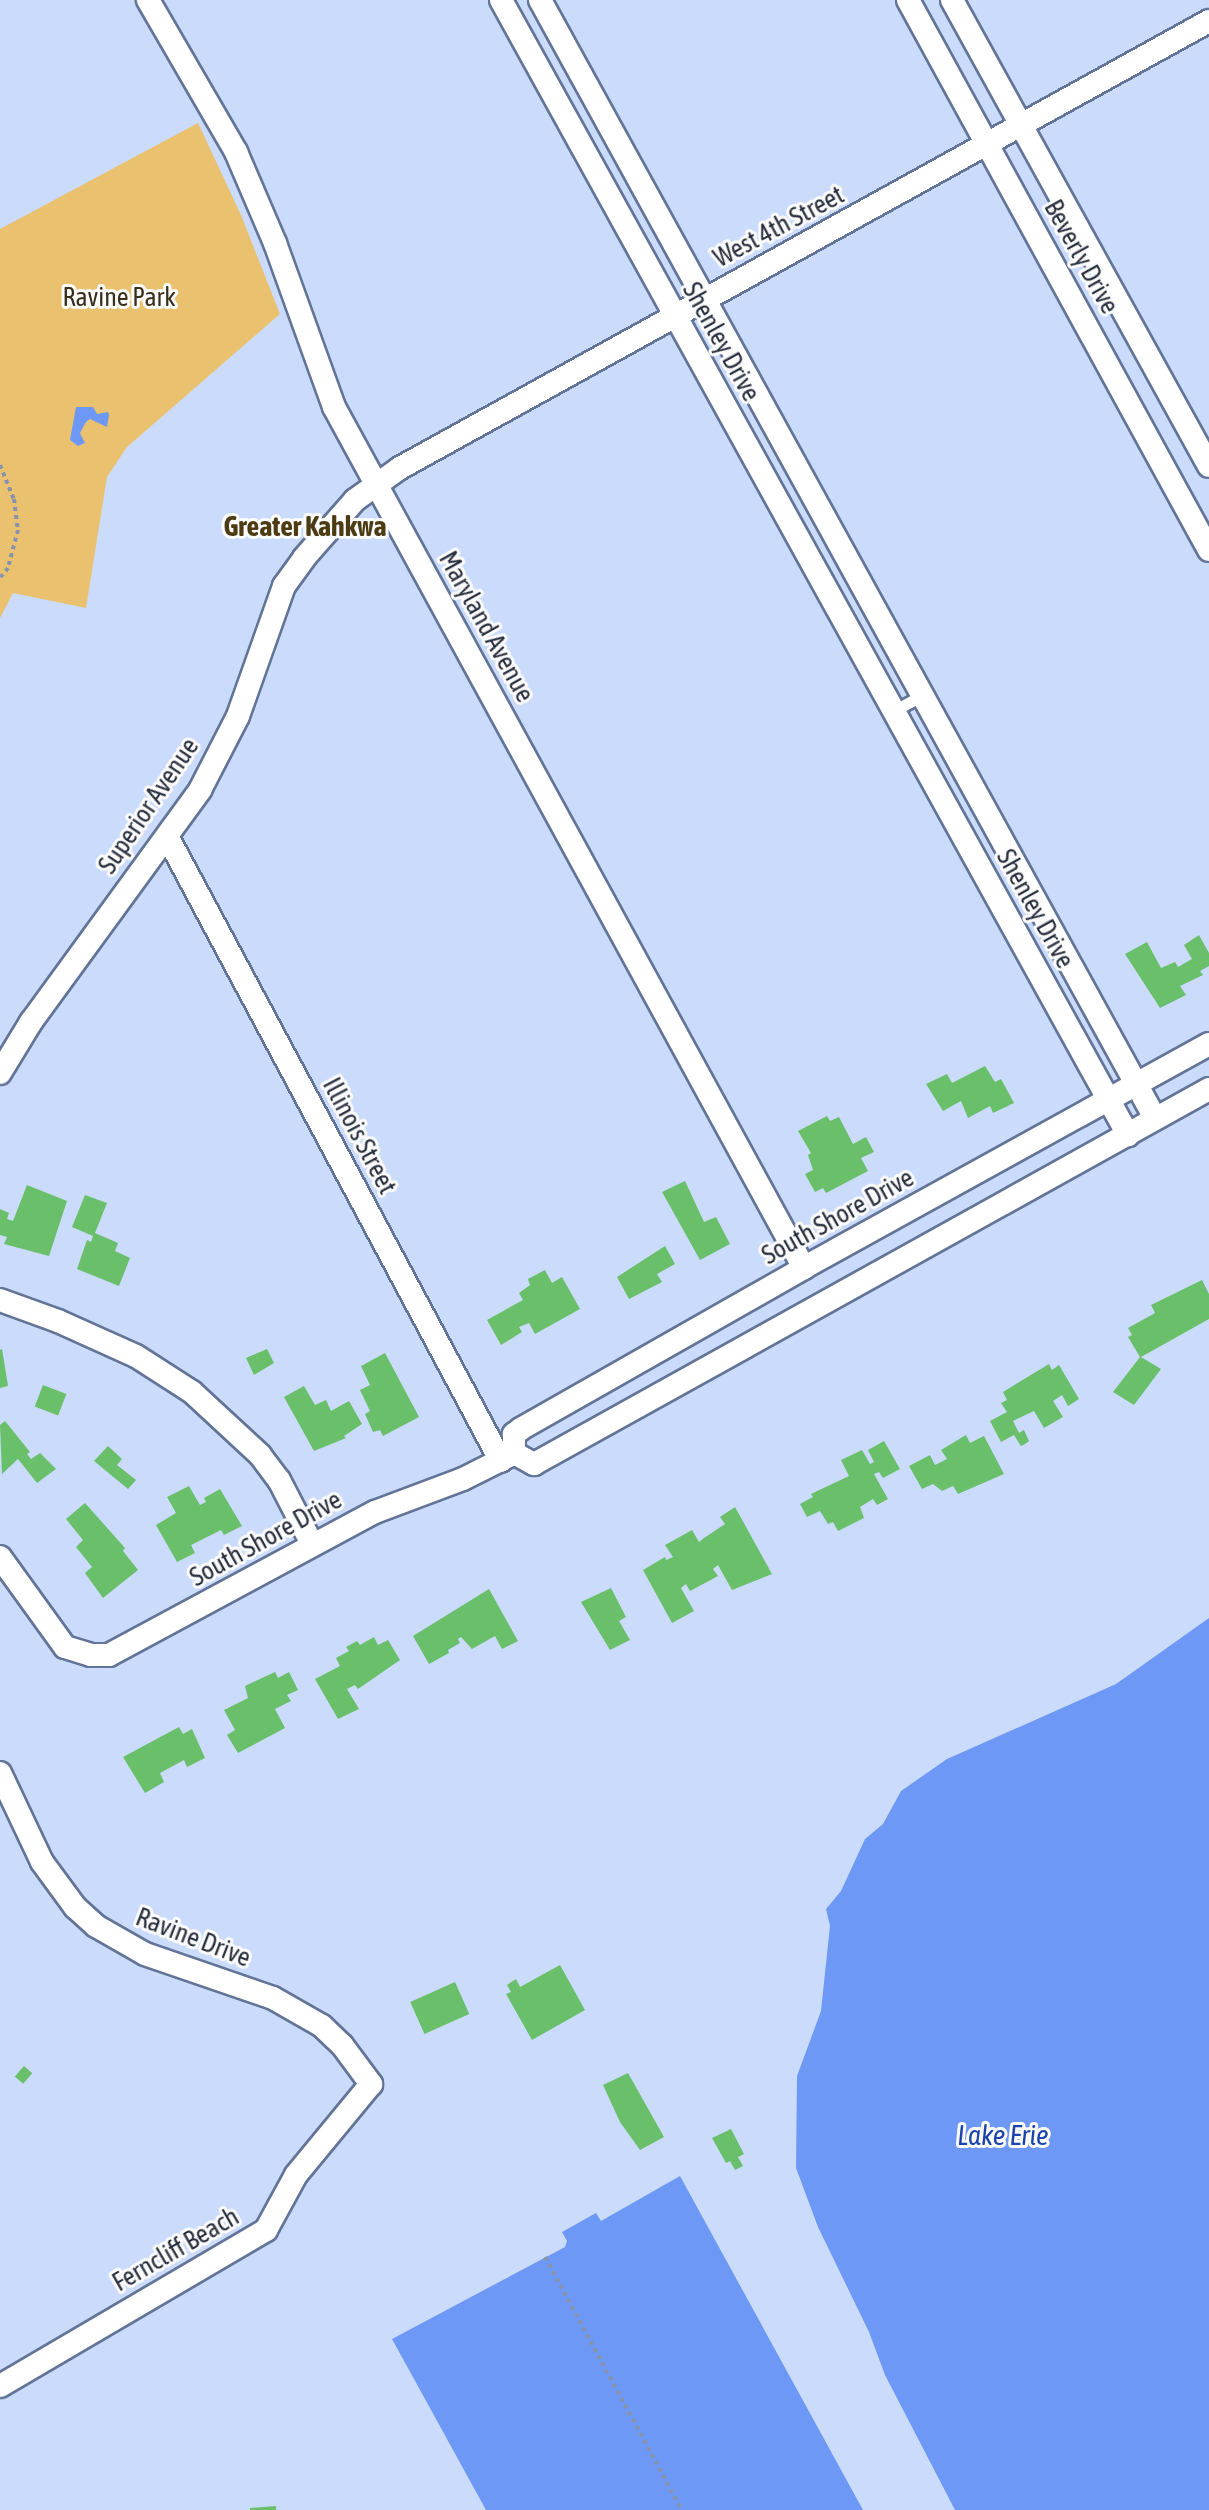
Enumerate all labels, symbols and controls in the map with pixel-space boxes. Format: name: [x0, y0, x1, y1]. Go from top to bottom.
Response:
street label: West 4th Street: [709, 180, 849, 274]
street label: Beverly Drive: [1037, 195, 1125, 319]
street label: Shenley Drive: [676, 277, 766, 407]
park label: Ravine Park: [62, 282, 176, 314]
district label: Greater Kahkwa: [224, 509, 386, 543]
street label: Maryland Avenue: [432, 546, 540, 708]
street label: Superior Avenue: [92, 732, 206, 880]
street label: Shenley Drive: [990, 844, 1080, 974]
street label: Illinois Street: [315, 1073, 403, 1199]
street label: South Shore Drive: [757, 1162, 919, 1272]
street label: South Shore Drive: [185, 1484, 347, 1594]
street label: Ravine Drive: [131, 1902, 255, 1974]
water label: Lake Erie: [957, 2118, 1049, 2152]
street label: Ferncliff Beach: [107, 2201, 245, 2299]

